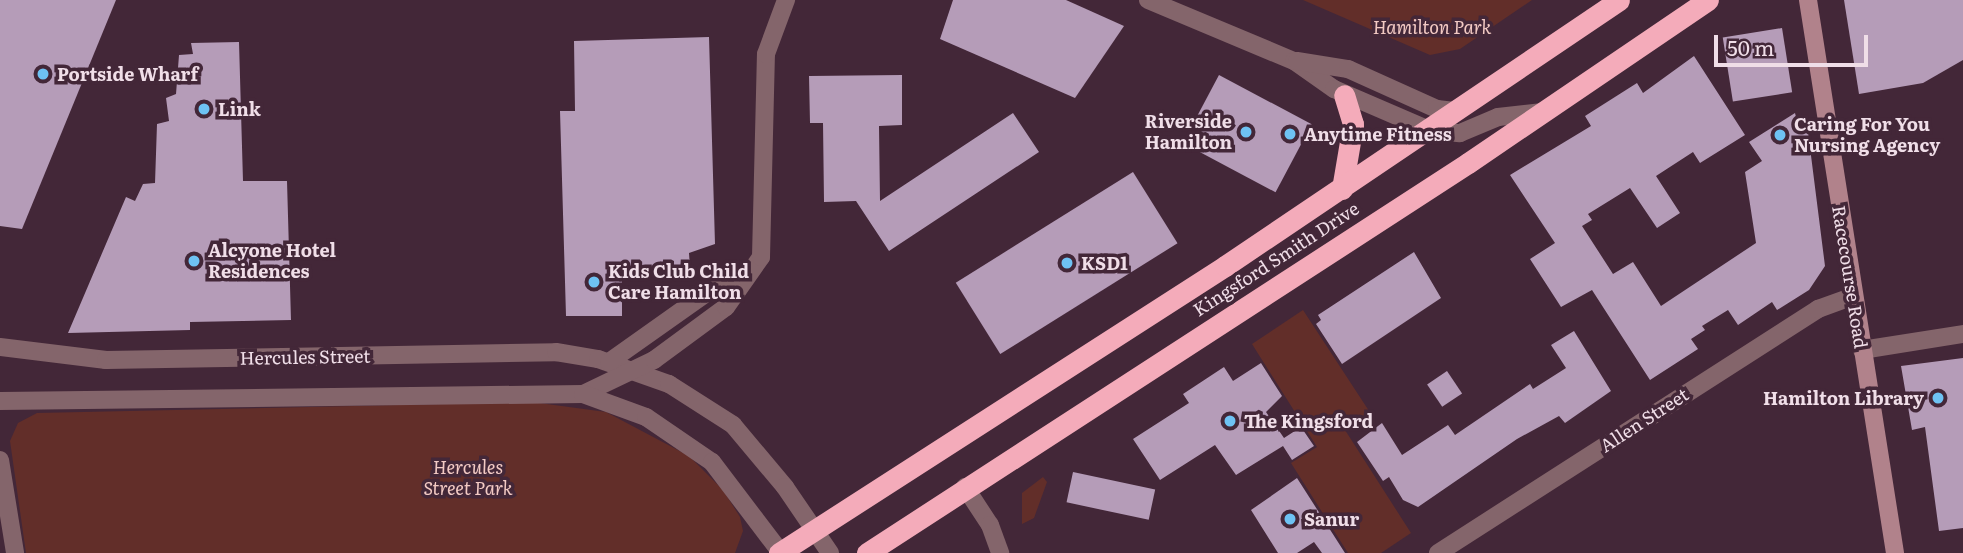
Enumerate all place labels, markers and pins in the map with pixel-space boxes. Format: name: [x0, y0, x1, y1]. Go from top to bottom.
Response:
place label: Portside Wharf: [57, 63, 198, 85]
marker: Portside Wharf: [35, 66, 51, 82]
place label: Link: [218, 98, 261, 120]
marker: Link: [196, 101, 212, 117]
place label: Riverside Hamilton: [1145, 111, 1232, 154]
place label: Caring For You Nursing Agency: [1794, 114, 1940, 156]
place label: Anytime Fitness: [1304, 123, 1452, 145]
marker: Riverside Hamilton: [1238, 124, 1254, 140]
marker: Anytime Fitness: [1282, 126, 1298, 142]
marker: Caring For You Nursing Agency: [1772, 127, 1788, 143]
place label: Alcyone Hotel Residences: [208, 240, 336, 282]
place label: KSD1: [1081, 252, 1128, 274]
marker: Alcyone Hotel Residences: [186, 253, 202, 269]
marker: KSD1: [1059, 255, 1075, 271]
place label: Kids Club Child Care Hamilton: [608, 261, 749, 304]
marker: Kids Club Child Care Hamilton: [586, 274, 602, 290]
place label: Hamilton Library: [1763, 387, 1924, 409]
marker: Hamilton Library: [1930, 390, 1946, 406]
place label: The Kingsford: [1244, 410, 1373, 432]
marker: The Kingsford: [1222, 413, 1238, 429]
place label: Sanur: [1304, 508, 1359, 530]
marker: Sanur: [1282, 511, 1298, 527]

